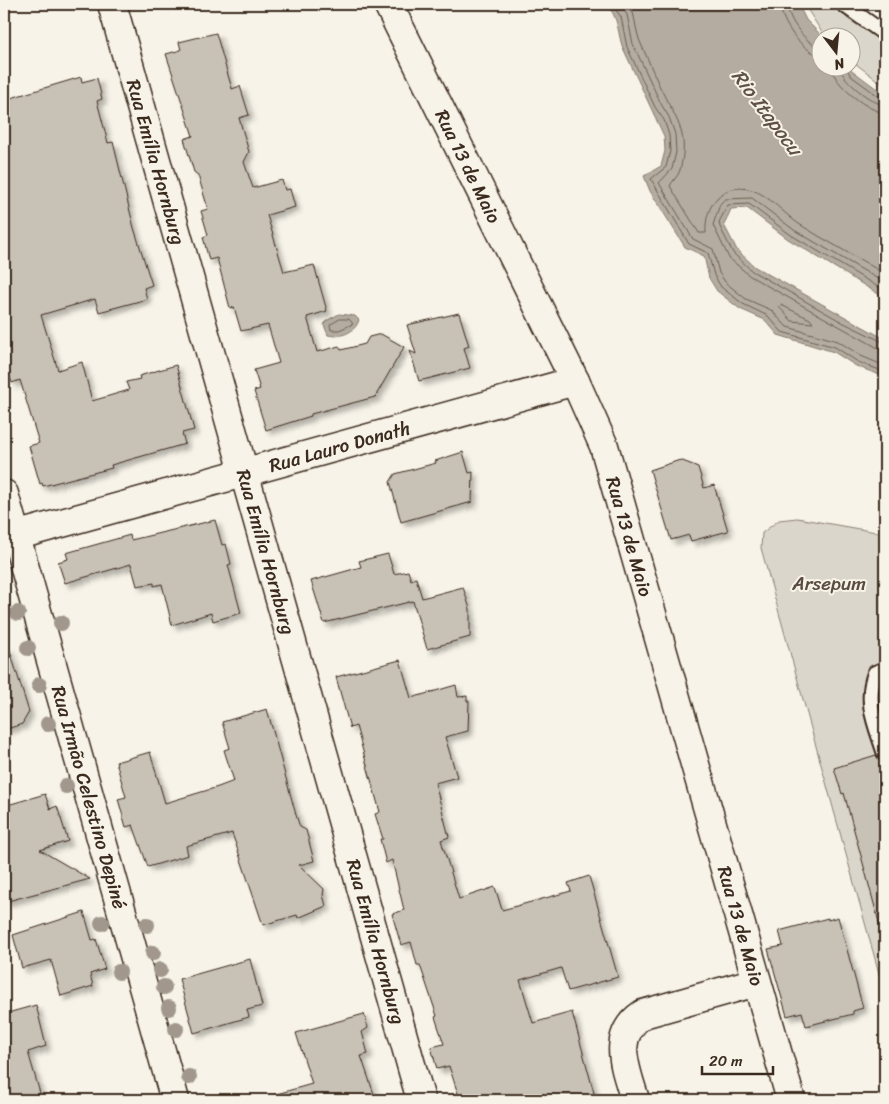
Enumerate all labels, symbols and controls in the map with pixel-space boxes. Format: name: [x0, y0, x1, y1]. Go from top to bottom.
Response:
north arrow: [812, 28, 862, 78]
text: N: [831, 50, 849, 77]
water label: Rio Itapocu: [722, 61, 812, 165]
street label: Rua Emília Hornburg: [117, 75, 195, 249]
street label: Rua 13 de Maio: [426, 104, 510, 229]
street label: Rua Lauro Donath: [265, 411, 414, 482]
street label: Rua Emília Hornburg: [227, 465, 305, 639]
street label: Rua 13 de Maio: [597, 473, 662, 600]
park label: Arsepum: [791, 567, 866, 600]
street label: Rua Irmão Celestino Depiné: [42, 682, 136, 913]
street label: Rua Emília Hornburg: [337, 855, 415, 1029]
street label: Rua 13 de Maio: [708, 862, 774, 990]
scale bar: [702, 1044, 773, 1076]
text: 20 m: [709, 1048, 743, 1074]

